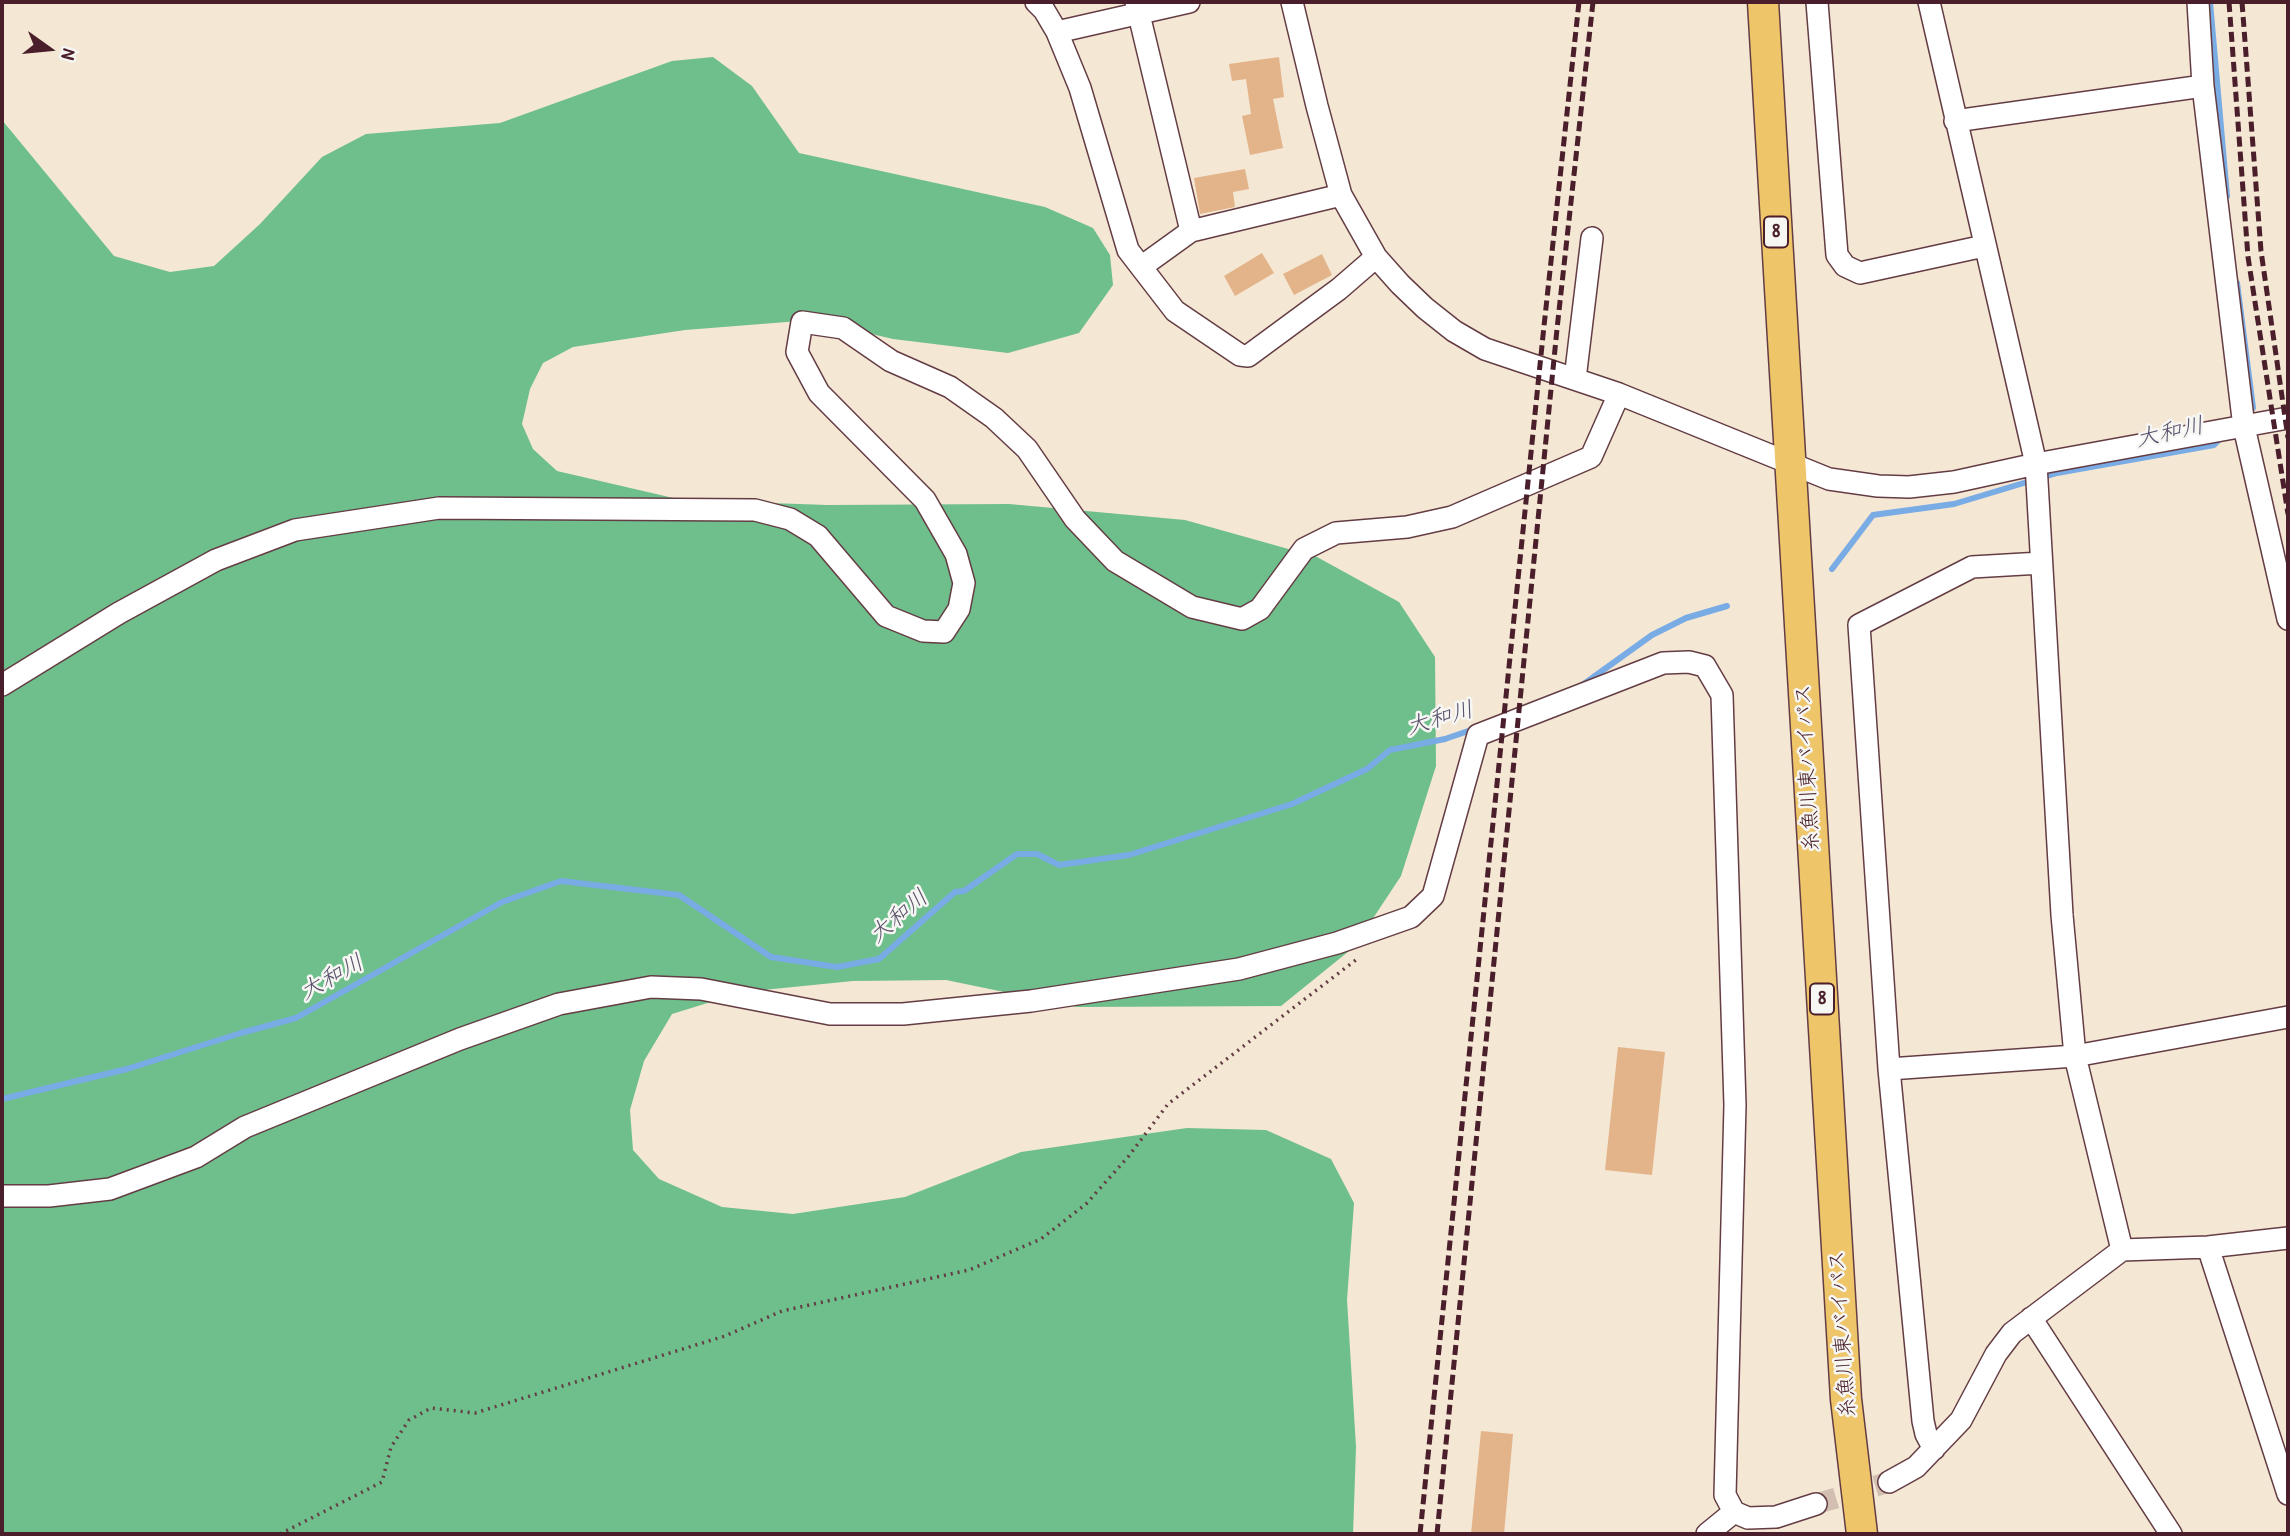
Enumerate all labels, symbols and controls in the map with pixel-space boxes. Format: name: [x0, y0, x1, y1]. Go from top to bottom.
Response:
north arrow: [14, 14, 84, 84]
text: N: [55, 46, 83, 63]
road number: 8: [1764, 216, 1788, 248]
water label: 大和川: [2133, 412, 2207, 454]
street label: 糸魚川東バイパス: [1791, 683, 1825, 853]
water label: 大和川: [1403, 696, 1477, 742]
water label: 大和川: [864, 884, 934, 950]
water label: 大和川: [295, 949, 369, 1007]
road number: 8: [1810, 984, 1834, 1015]
street label: 糸魚川東バイパス: [1825, 1249, 1861, 1419]

